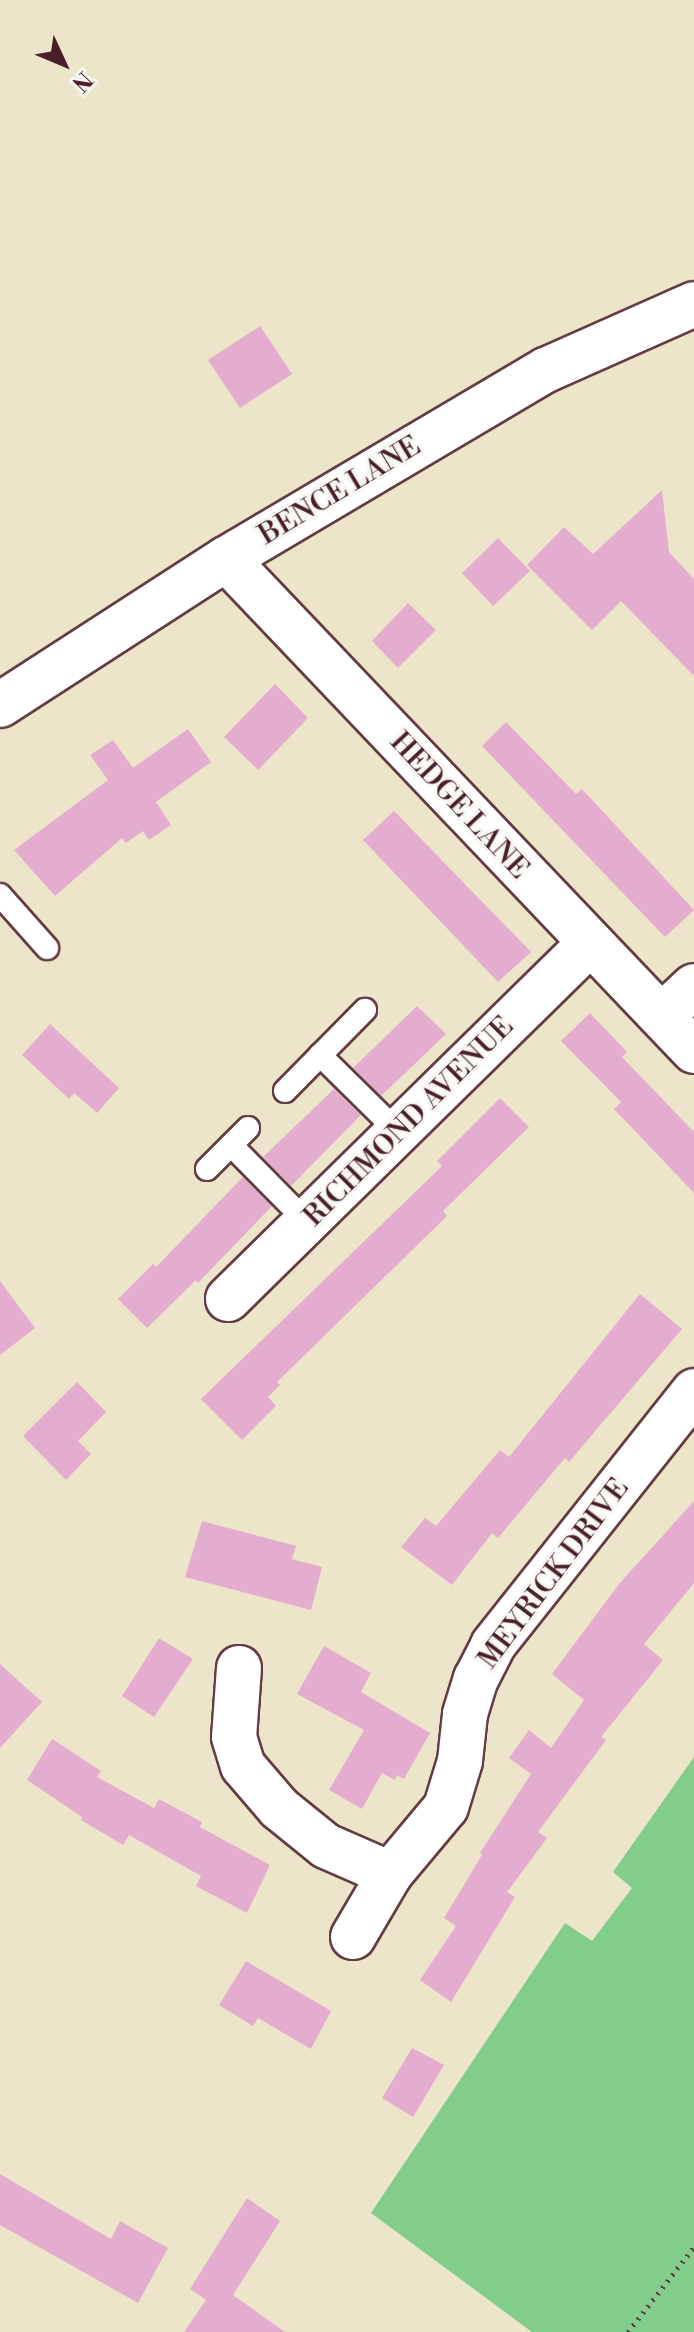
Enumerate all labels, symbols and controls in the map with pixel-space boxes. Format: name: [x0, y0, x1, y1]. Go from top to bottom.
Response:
north arrow: [24, 24, 104, 104]
text: N: [66, 65, 97, 97]
street label: BENCE LANE: [253, 430, 427, 552]
street label: HEDGE LANE: [383, 726, 535, 886]
street label: RICHMOND AVENUE: [297, 1010, 521, 1234]
street label: MEYRICK DRIVE: [472, 1472, 636, 1676]

